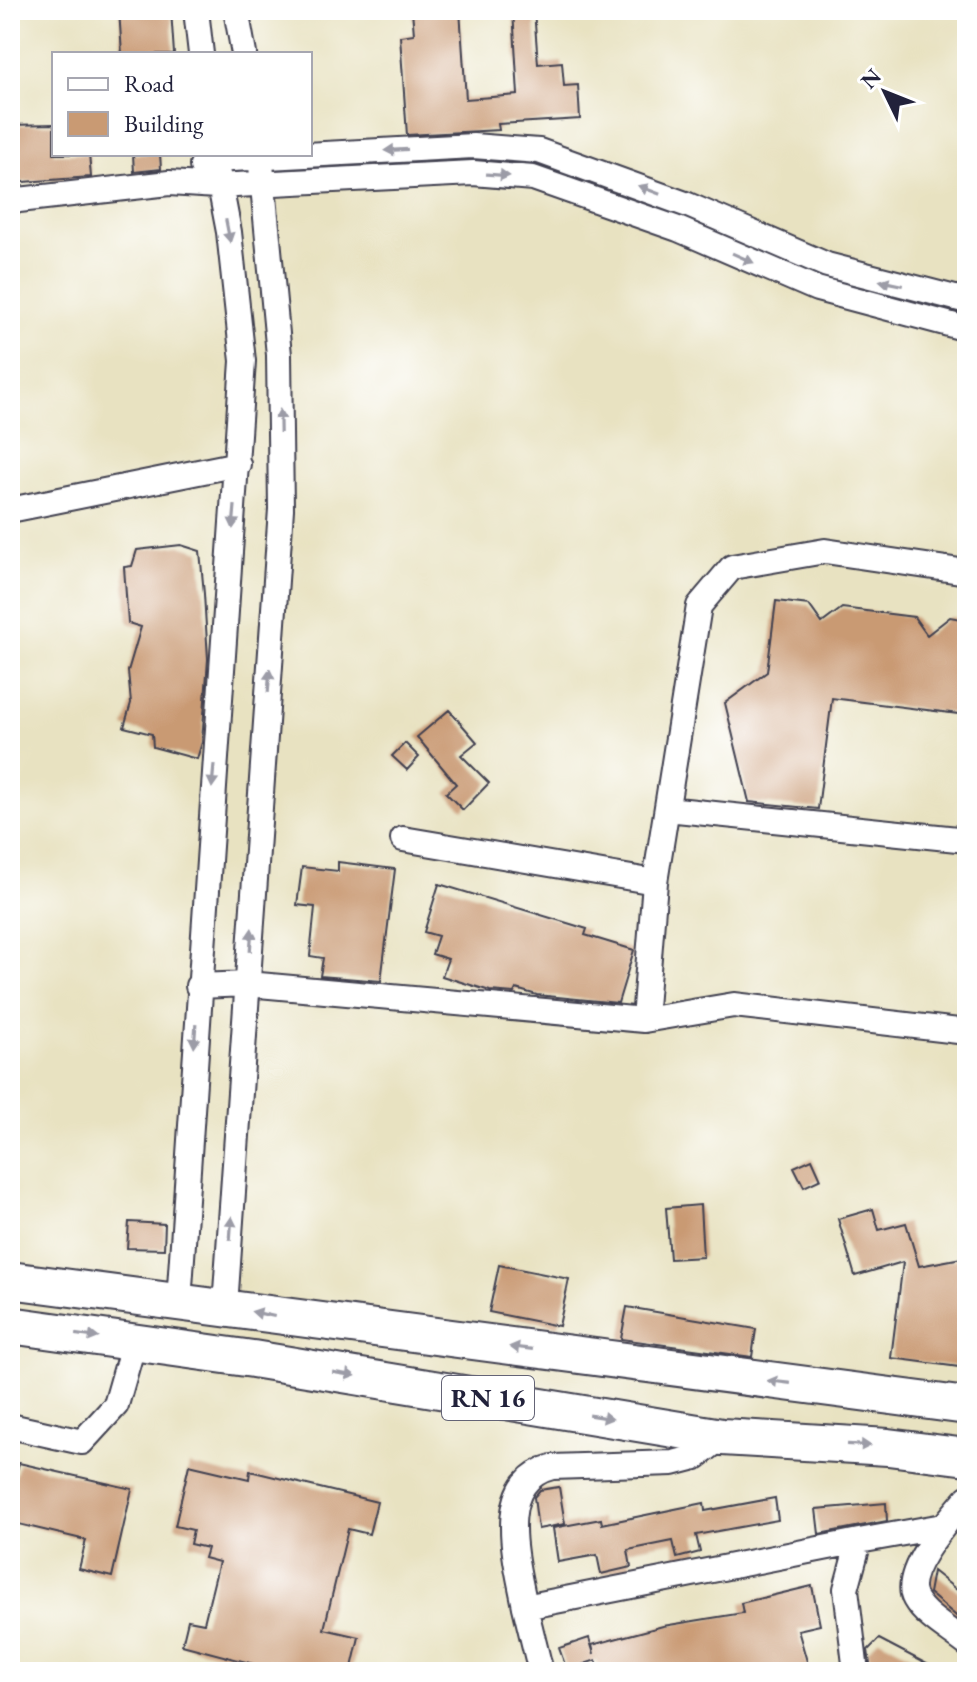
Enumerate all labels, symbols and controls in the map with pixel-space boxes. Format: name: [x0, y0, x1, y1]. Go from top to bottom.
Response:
legend: [52, 52, 312, 156]
north arrow: [845, 52, 925, 132]
text: N: [854, 62, 888, 95]
text: Road: [124, 68, 175, 99]
text: Building: [124, 108, 204, 139]
one-way arrow: [383, 144, 408, 157]
one-way arrow: [486, 169, 511, 182]
one-way arrow: [637, 183, 661, 196]
one-way arrow: [222, 218, 234, 243]
one-way arrow: [731, 251, 755, 264]
one-way arrow: [879, 276, 904, 289]
one-way arrow: [274, 408, 286, 434]
one-way arrow: [227, 505, 240, 530]
one-way arrow: [263, 668, 276, 693]
one-way arrow: [206, 764, 219, 789]
one-way arrow: [245, 927, 258, 952]
one-way arrow: [188, 1024, 201, 1049]
one-way arrow: [225, 1215, 238, 1240]
one-way arrow: [250, 1307, 275, 1319]
one-way arrow: [75, 1330, 100, 1343]
one-way arrow: [508, 1342, 533, 1355]
one-way arrow: [332, 1368, 357, 1381]
one-way arrow: [766, 1375, 791, 1388]
road number: RN 16: [442, 1376, 534, 1420]
one-way arrow: [589, 1411, 614, 1423]
one-way arrow: [847, 1439, 872, 1452]

